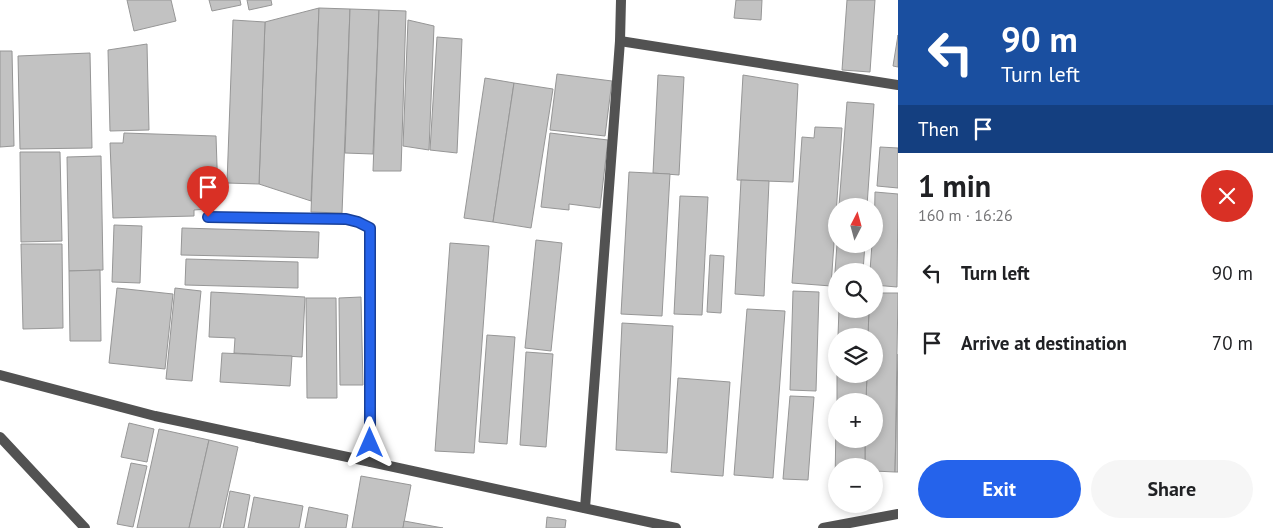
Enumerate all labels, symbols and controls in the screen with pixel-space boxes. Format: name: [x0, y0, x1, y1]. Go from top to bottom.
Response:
text: 90 m: [1001, 16, 1078, 62]
icon: left: [918, 20, 983, 85]
text: Turn left: [1001, 60, 1080, 88]
icon: arrive: [969, 115, 997, 143]
text: Then: [918, 117, 959, 141]
pin: [187, 166, 229, 217]
text: 1 min: [918, 166, 991, 205]
button: close: [1201, 170, 1253, 222]
icon: arrive: [194, 173, 222, 201]
north arrow: [828, 198, 882, 252]
map controls: [828, 198, 883, 513]
text: 160 m · 16:26: [918, 205, 1013, 225]
icon: left: [918, 259, 946, 287]
text: Turn left: [961, 261, 1030, 285]
text: 90 m: [1212, 261, 1253, 285]
button: search: [828, 263, 883, 318]
button: layers: [828, 328, 883, 383]
icon: arrive: [918, 329, 946, 357]
text: Arrive at destination: [961, 331, 1127, 355]
text: 70 m: [1212, 331, 1253, 355]
button: +: [828, 393, 883, 448]
position arrow: [343, 416, 395, 468]
button: −: [828, 458, 883, 513]
button: Exit: [918, 460, 1081, 518]
button: Share: [1091, 460, 1253, 518]

